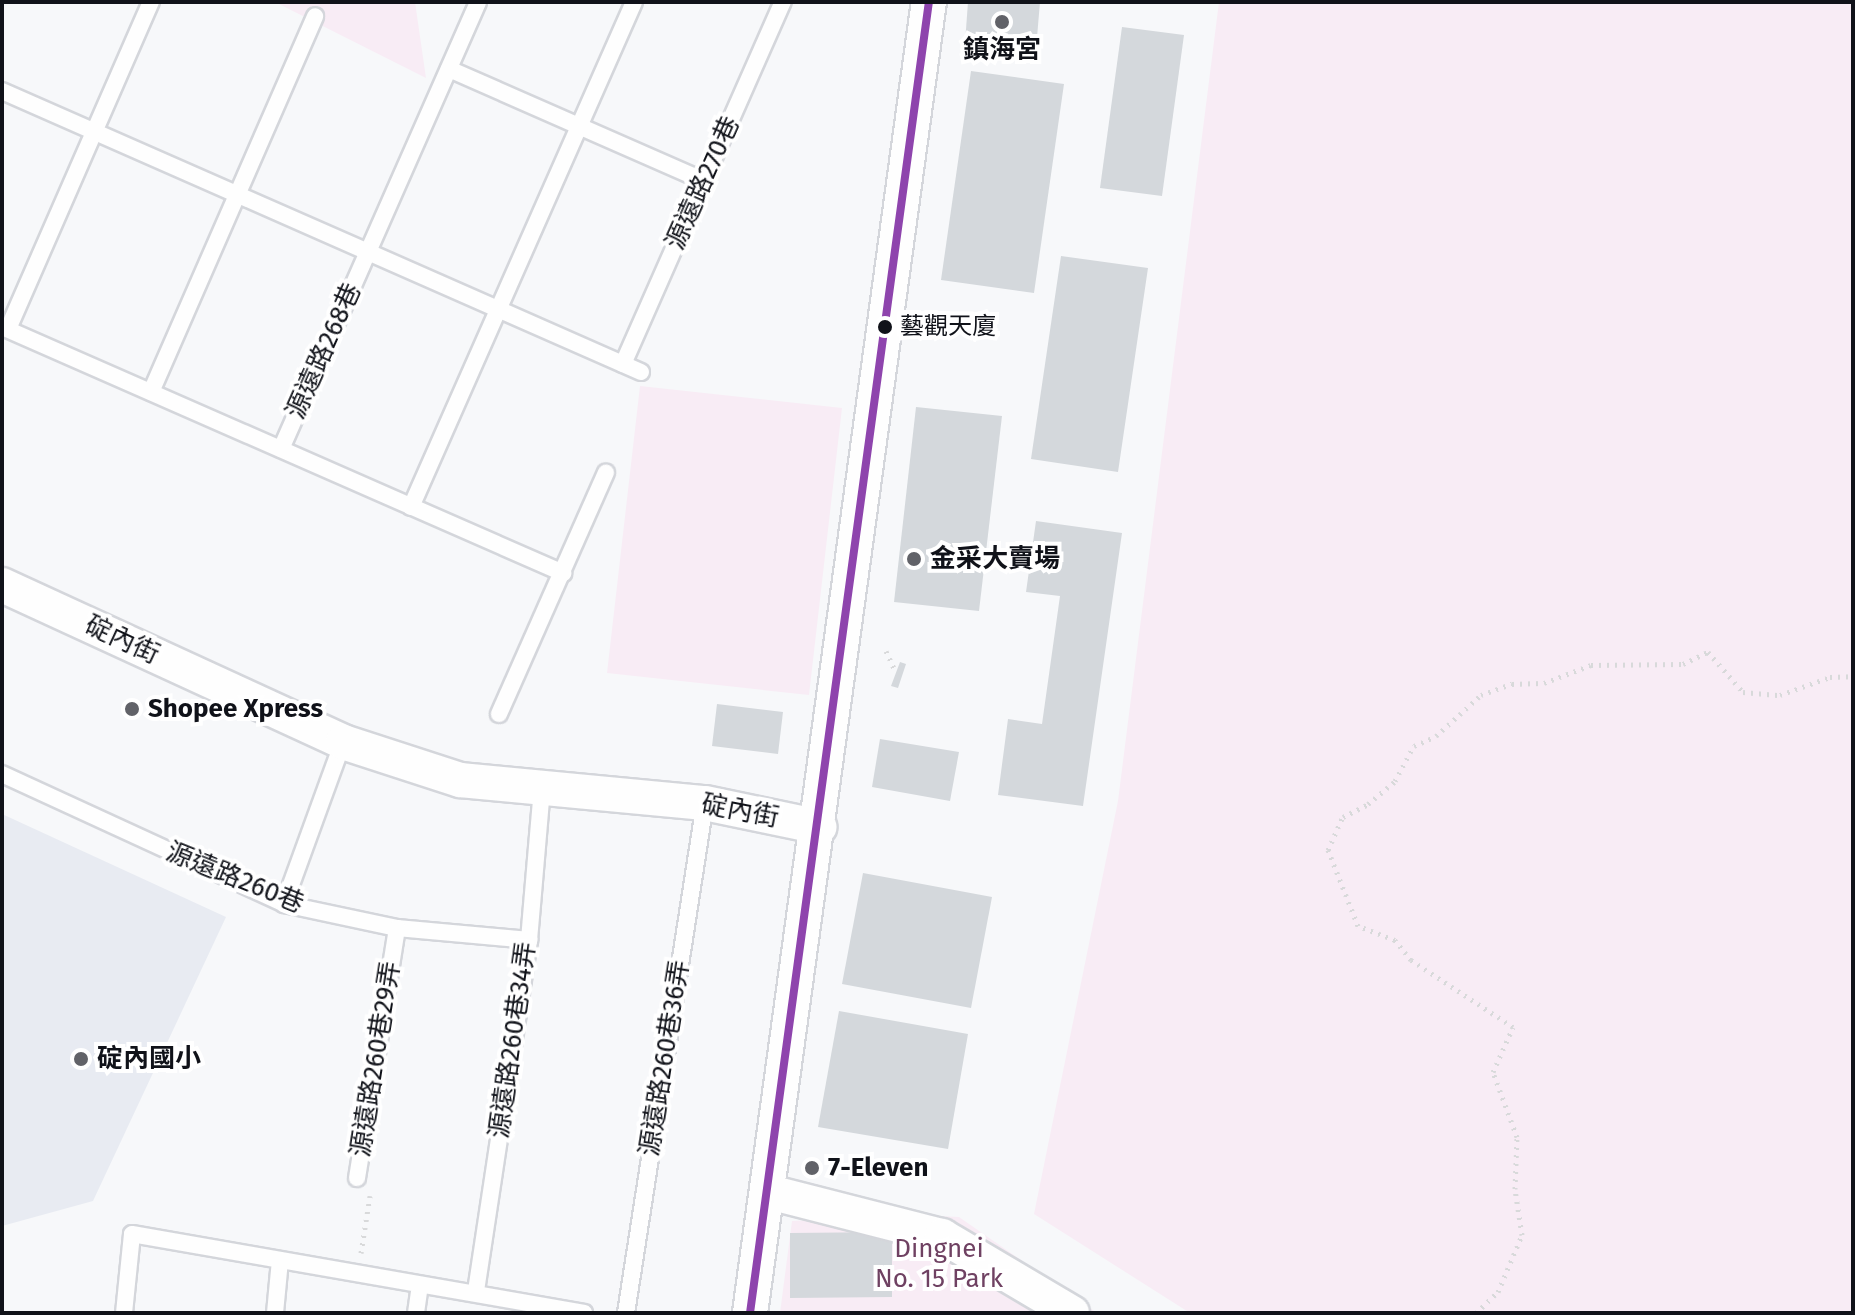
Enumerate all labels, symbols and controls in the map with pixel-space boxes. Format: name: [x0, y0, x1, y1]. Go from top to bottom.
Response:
marker: 鎮海宮: [993, 13, 1011, 31]
place label: 鎮海宮: [963, 34, 1041, 66]
street label: 源遠路270巷: [660, 112, 746, 254]
street label: 源遠路268巷: [280, 278, 368, 424]
place label: 藝觀天廈: [900, 313, 996, 341]
marker: 藝觀天廈: [877, 319, 893, 335]
place label: 金采大賣場: [930, 543, 1060, 575]
marker: 金采大賣場: [905, 550, 923, 568]
street label: 碇內街: [80, 609, 164, 671]
place label: Shopee Xpress: [148, 693, 323, 725]
marker: Shopee Xpress: [123, 700, 141, 718]
street label: 碇內街: [699, 788, 781, 834]
street label: 源遠路260巷: [162, 836, 308, 920]
street label: 源遠路260巷34弄: [484, 940, 542, 1140]
street label: 源遠路260巷36弄: [634, 958, 696, 1158]
street label: 源遠路260巷29弄: [345, 959, 407, 1159]
place label: 碇內國小: [97, 1043, 201, 1075]
marker: 碇內國小: [72, 1050, 90, 1068]
place label: 7-Eleven: [828, 1152, 928, 1184]
marker: 7-Eleven: [803, 1159, 821, 1177]
park label: Dingnei No. 15 Park: [875, 1233, 1003, 1294]

